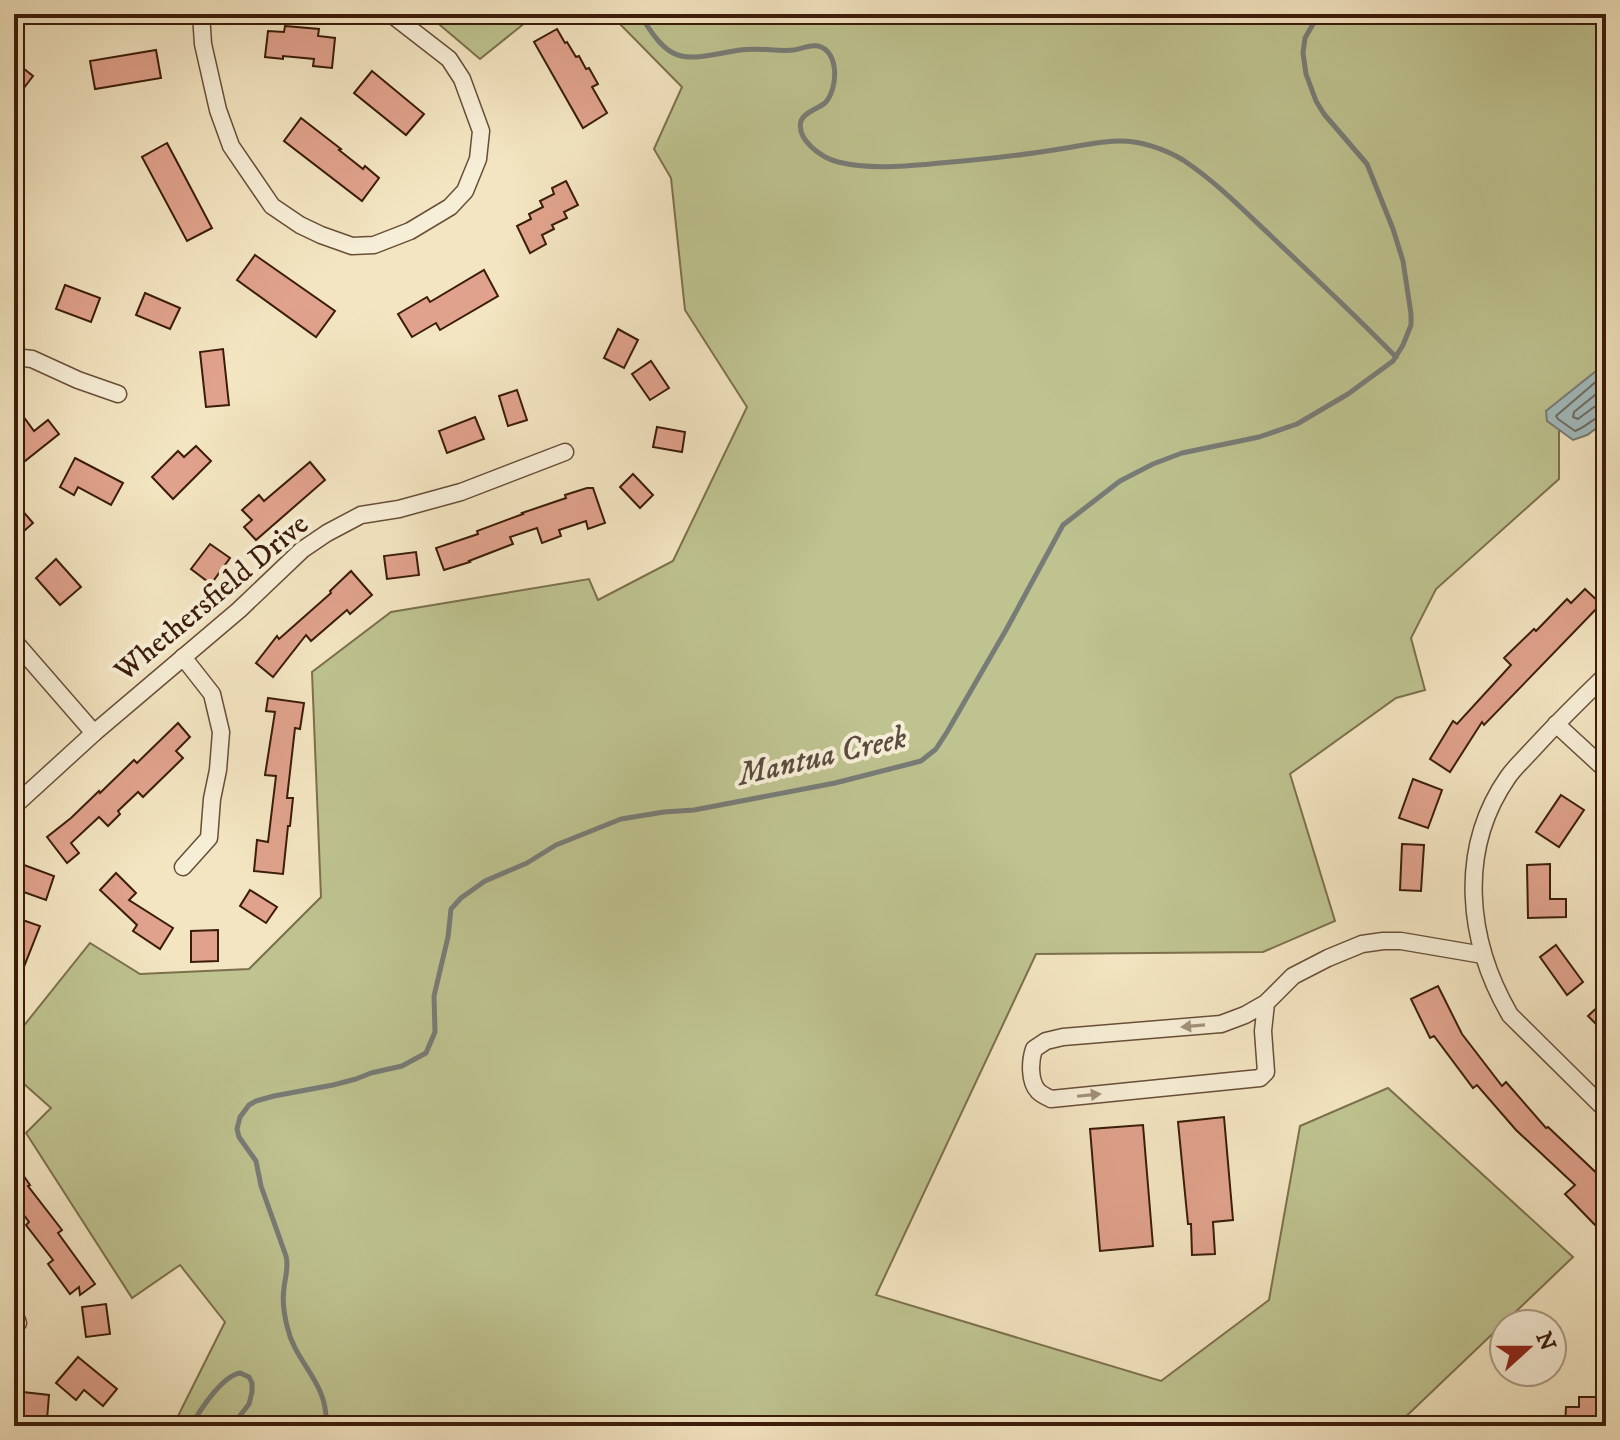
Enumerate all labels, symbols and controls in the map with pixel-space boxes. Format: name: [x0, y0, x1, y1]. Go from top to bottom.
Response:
street label: Whethersfield Drive: [107, 506, 316, 691]
water label: Mantua Creek: [732, 718, 911, 796]
one-way arrow: [1180, 1020, 1205, 1033]
one-way arrow: [1077, 1089, 1102, 1102]
north arrow: [1488, 1308, 1568, 1388]
text: N: [1529, 1328, 1561, 1355]

